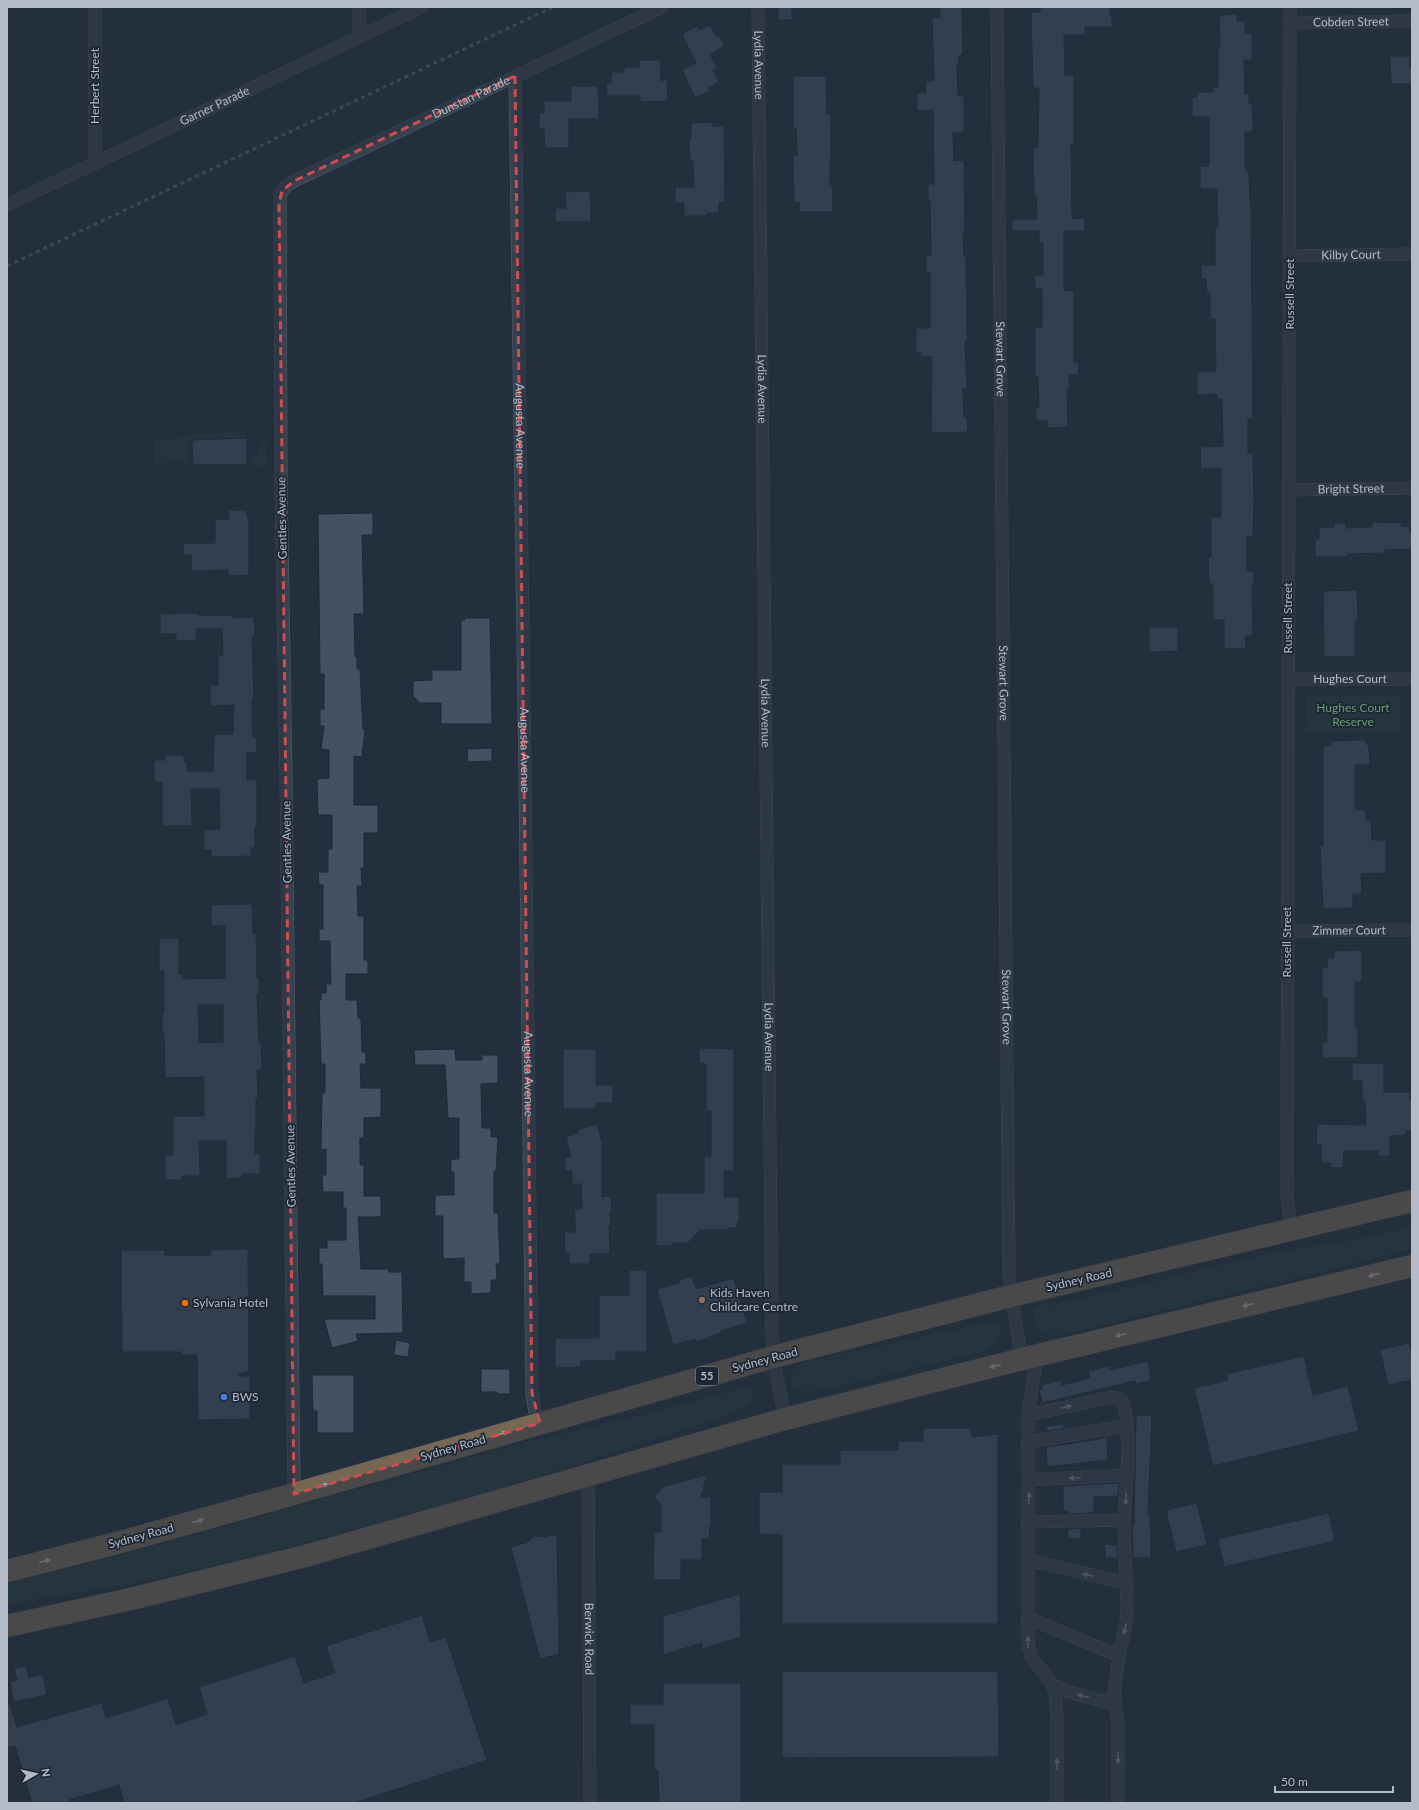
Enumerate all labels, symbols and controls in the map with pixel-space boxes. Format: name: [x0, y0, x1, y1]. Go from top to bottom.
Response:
street label: Cobden Street: [1313, 13, 1390, 30]
street label: Lydia Avenue: [751, 30, 767, 100]
street label: Herbert Street: [87, 47, 102, 124]
street label: Dunstan Parade: [430, 72, 512, 122]
street label: Garner Parade: [177, 82, 252, 129]
street label: Kilby Court: [1321, 247, 1381, 262]
street label: Russell Street: [1282, 258, 1297, 330]
street label: Stewart Grove: [993, 321, 1009, 397]
street label: Lydia Avenue: [755, 354, 770, 424]
street label: Augusta Avenue: [512, 383, 529, 469]
street label: Gentles Avenue: [273, 477, 290, 559]
street label: Bright Street: [1317, 480, 1385, 497]
street label: Russell Street: [1280, 582, 1295, 654]
street label: Stewart Grove: [996, 645, 1012, 721]
street label: Hughes Court: [1313, 671, 1387, 686]
street label: Lydia Avenue: [758, 678, 774, 748]
park label: Hughes Court Reserve: [1316, 700, 1390, 729]
street label: Augusta Avenue: [517, 707, 533, 793]
street label: Gentles Avenue: [278, 801, 295, 883]
street label: Russell Street: [1279, 906, 1294, 978]
street label: Zimmer Court: [1312, 922, 1386, 938]
street label: Stewart Grove: [999, 969, 1015, 1045]
street label: Lydia Avenue: [761, 1002, 777, 1072]
street label: Augusta Avenue: [521, 1031, 537, 1117]
street label: Gentles Avenue: [282, 1125, 299, 1207]
street label: Sydney Road: [1044, 1265, 1113, 1294]
one-way arrow: [1368, 1272, 1380, 1278]
place label: Kids Haven Childcare Centre: [710, 1285, 798, 1314]
place label: Sylvania Hotel: [193, 1295, 268, 1310]
marker: Kids Haven Childcare Centre: [697, 1295, 707, 1305]
marker: Sylvania Hotel: [180, 1298, 190, 1308]
one-way arrow: [1241, 1303, 1254, 1309]
one-way arrow: [1115, 1333, 1127, 1339]
street label: Sydney Road: [730, 1344, 799, 1375]
one-way arrow: [989, 1363, 1001, 1369]
road number: 55: [696, 1367, 718, 1385]
place label: BWS: [232, 1389, 259, 1404]
marker: BWS: [219, 1392, 229, 1402]
one-way arrow: [1060, 1403, 1073, 1409]
street label: Sydney Road: [418, 1431, 487, 1464]
one-way arrow: [496, 1431, 508, 1437]
one-way arrow: [1069, 1474, 1081, 1481]
one-way arrow: [317, 1483, 329, 1489]
one-way arrow: [1025, 1492, 1032, 1504]
one-way arrow: [1122, 1493, 1129, 1505]
one-way arrow: [191, 1517, 204, 1523]
street label: Sydney Road: [106, 1520, 175, 1551]
one-way arrow: [39, 1558, 51, 1564]
one-way arrow: [1082, 1571, 1094, 1577]
street label: Berwick Road: [582, 1603, 597, 1675]
one-way arrow: [1121, 1623, 1127, 1635]
one-way arrow: [1025, 1636, 1032, 1648]
one-way arrow: [1076, 1692, 1089, 1698]
one-way arrow: [1115, 1752, 1121, 1765]
north arrow: [16, 1754, 56, 1794]
one-way arrow: [1054, 1757, 1060, 1770]
text: N: [39, 1767, 53, 1778]
scale bar: [1275, 1768, 1393, 1794]
text: 50 m: [1281, 1774, 1308, 1789]

